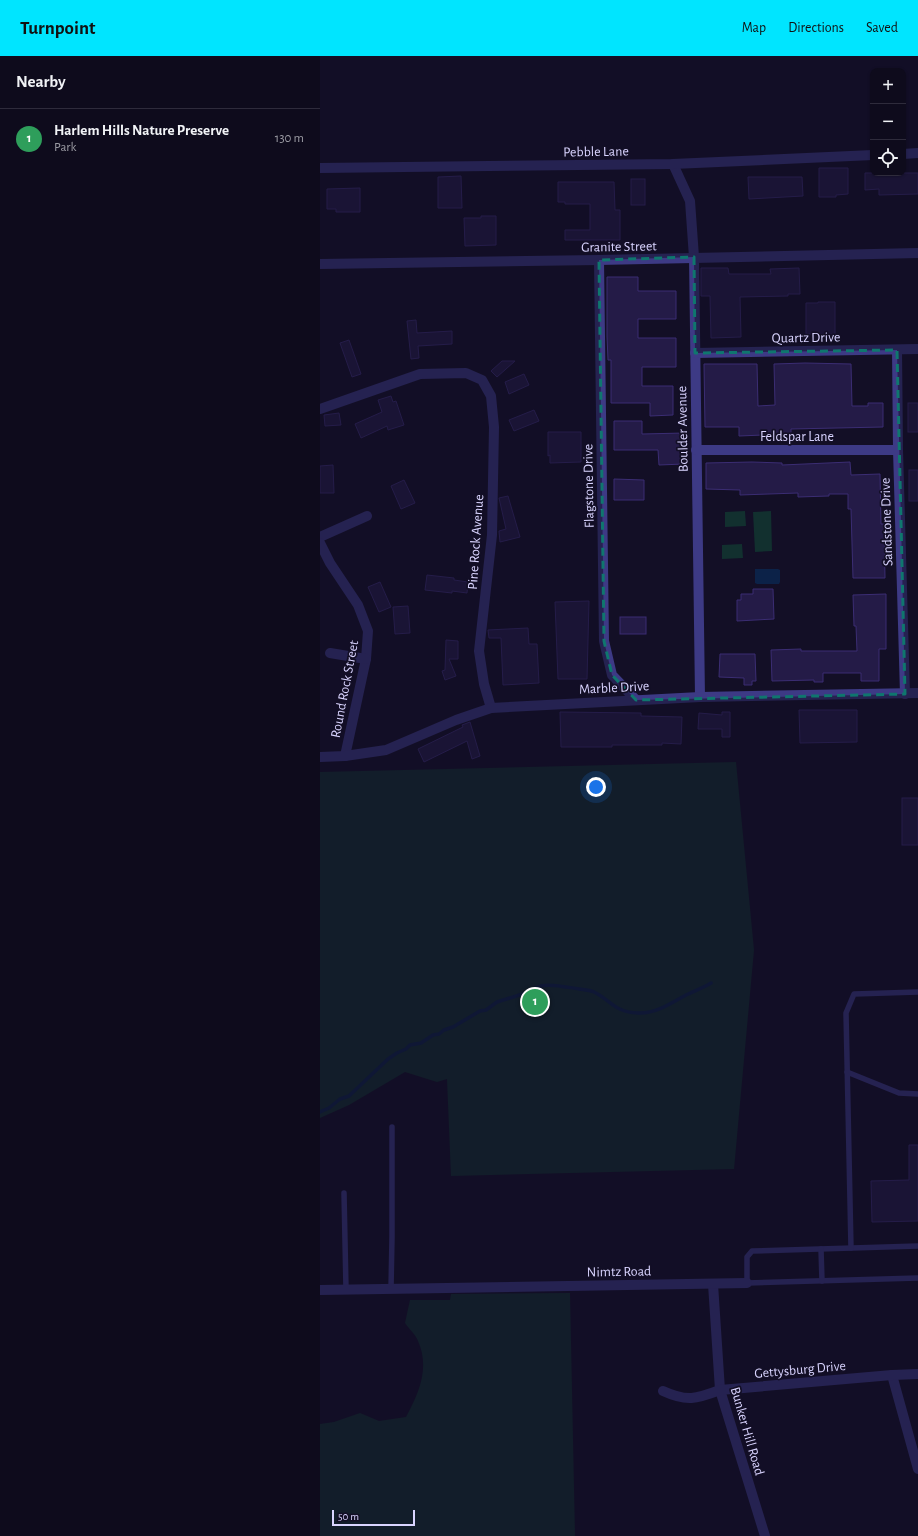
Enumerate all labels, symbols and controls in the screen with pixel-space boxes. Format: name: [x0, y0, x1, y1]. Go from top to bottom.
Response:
text: Turnpoint: [20, 19, 95, 38]
text: Map: [742, 21, 766, 35]
text: Directions: [788, 21, 844, 35]
text: Saved: [866, 21, 898, 35]
map controls: [870, 68, 906, 176]
button: +: [870, 68, 906, 104]
text: Nearby: [16, 73, 66, 90]
button: −: [870, 104, 906, 140]
text: Harlem Hills Nature Preserve: [54, 123, 229, 138]
text: 1: [27, 132, 31, 145]
text: 130 m: [275, 132, 304, 145]
button: locate: [870, 140, 906, 176]
text: Park: [54, 141, 76, 154]
street label: Pebble Lane: [563, 144, 629, 160]
street label: Granite Street: [581, 239, 657, 255]
street label: Quartz Drive: [772, 330, 840, 346]
street label: Boulder Avenue: [675, 386, 691, 472]
street label: Feldspar Lane: [760, 430, 834, 444]
street label: Flagstone Drive: [581, 444, 597, 528]
street label: Sandstone Drive: [878, 478, 896, 566]
street label: Pine Rock Avenue: [466, 494, 486, 590]
street label: Round Rock Street: [329, 639, 361, 739]
street label: Marble Drive: [579, 679, 650, 697]
your location: [586, 777, 606, 797]
pin: 1: [522, 987, 548, 1017]
street label: Nimtz Road: [587, 1264, 651, 1280]
street label: Gettysburg Drive: [754, 1359, 846, 1381]
street label: Bunker Hill Road: [728, 1385, 766, 1477]
scale bar: [332, 1508, 415, 1527]
text: 50 m: [338, 1511, 359, 1522]

